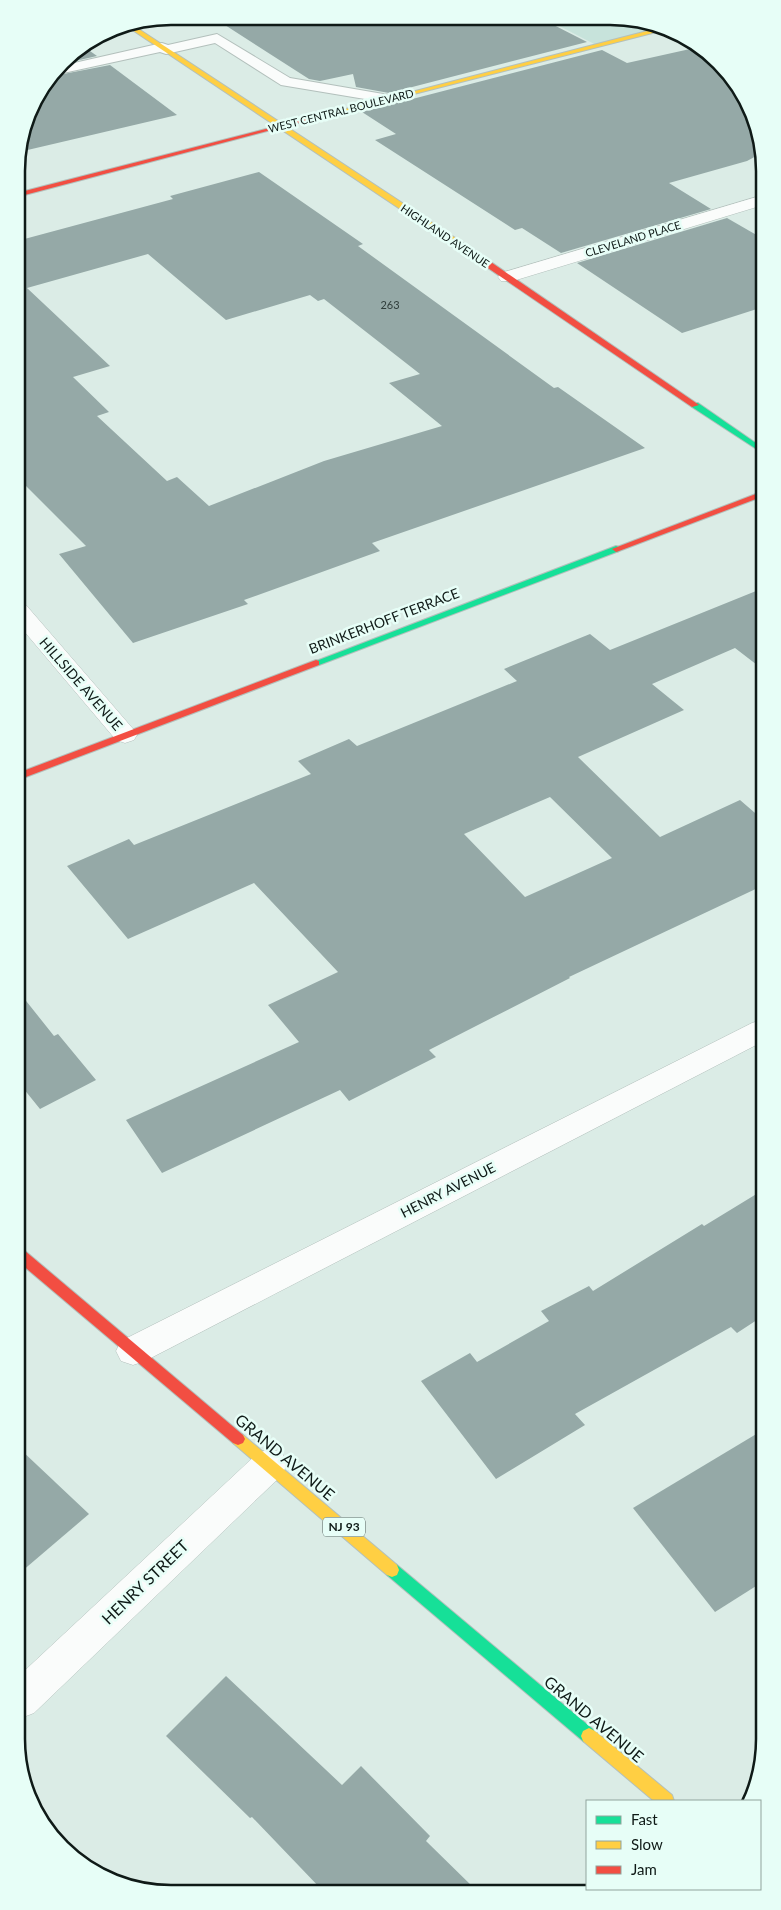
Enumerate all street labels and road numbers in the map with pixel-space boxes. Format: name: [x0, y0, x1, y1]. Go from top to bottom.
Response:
street label: WEST CENTRAL BOULEVARD: [267, 86, 415, 135]
street label: HIGHLAND AVENUE: [399, 201, 492, 270]
street label: CLEVELAND PLACE: [584, 218, 682, 259]
street label: BRINKERHOFF TERRACE: [306, 584, 461, 657]
street label: HILLSIDE AVENUE: [36, 634, 126, 734]
street label: HENRY AVENUE: [397, 1158, 498, 1221]
street label: GRAND AVENUE: [232, 1410, 339, 1504]
road number: NJ 93: [323, 1518, 365, 1536]
street label: HENRY STREET: [97, 1535, 192, 1628]
street label: GRAND AVENUE: [541, 1672, 648, 1766]

